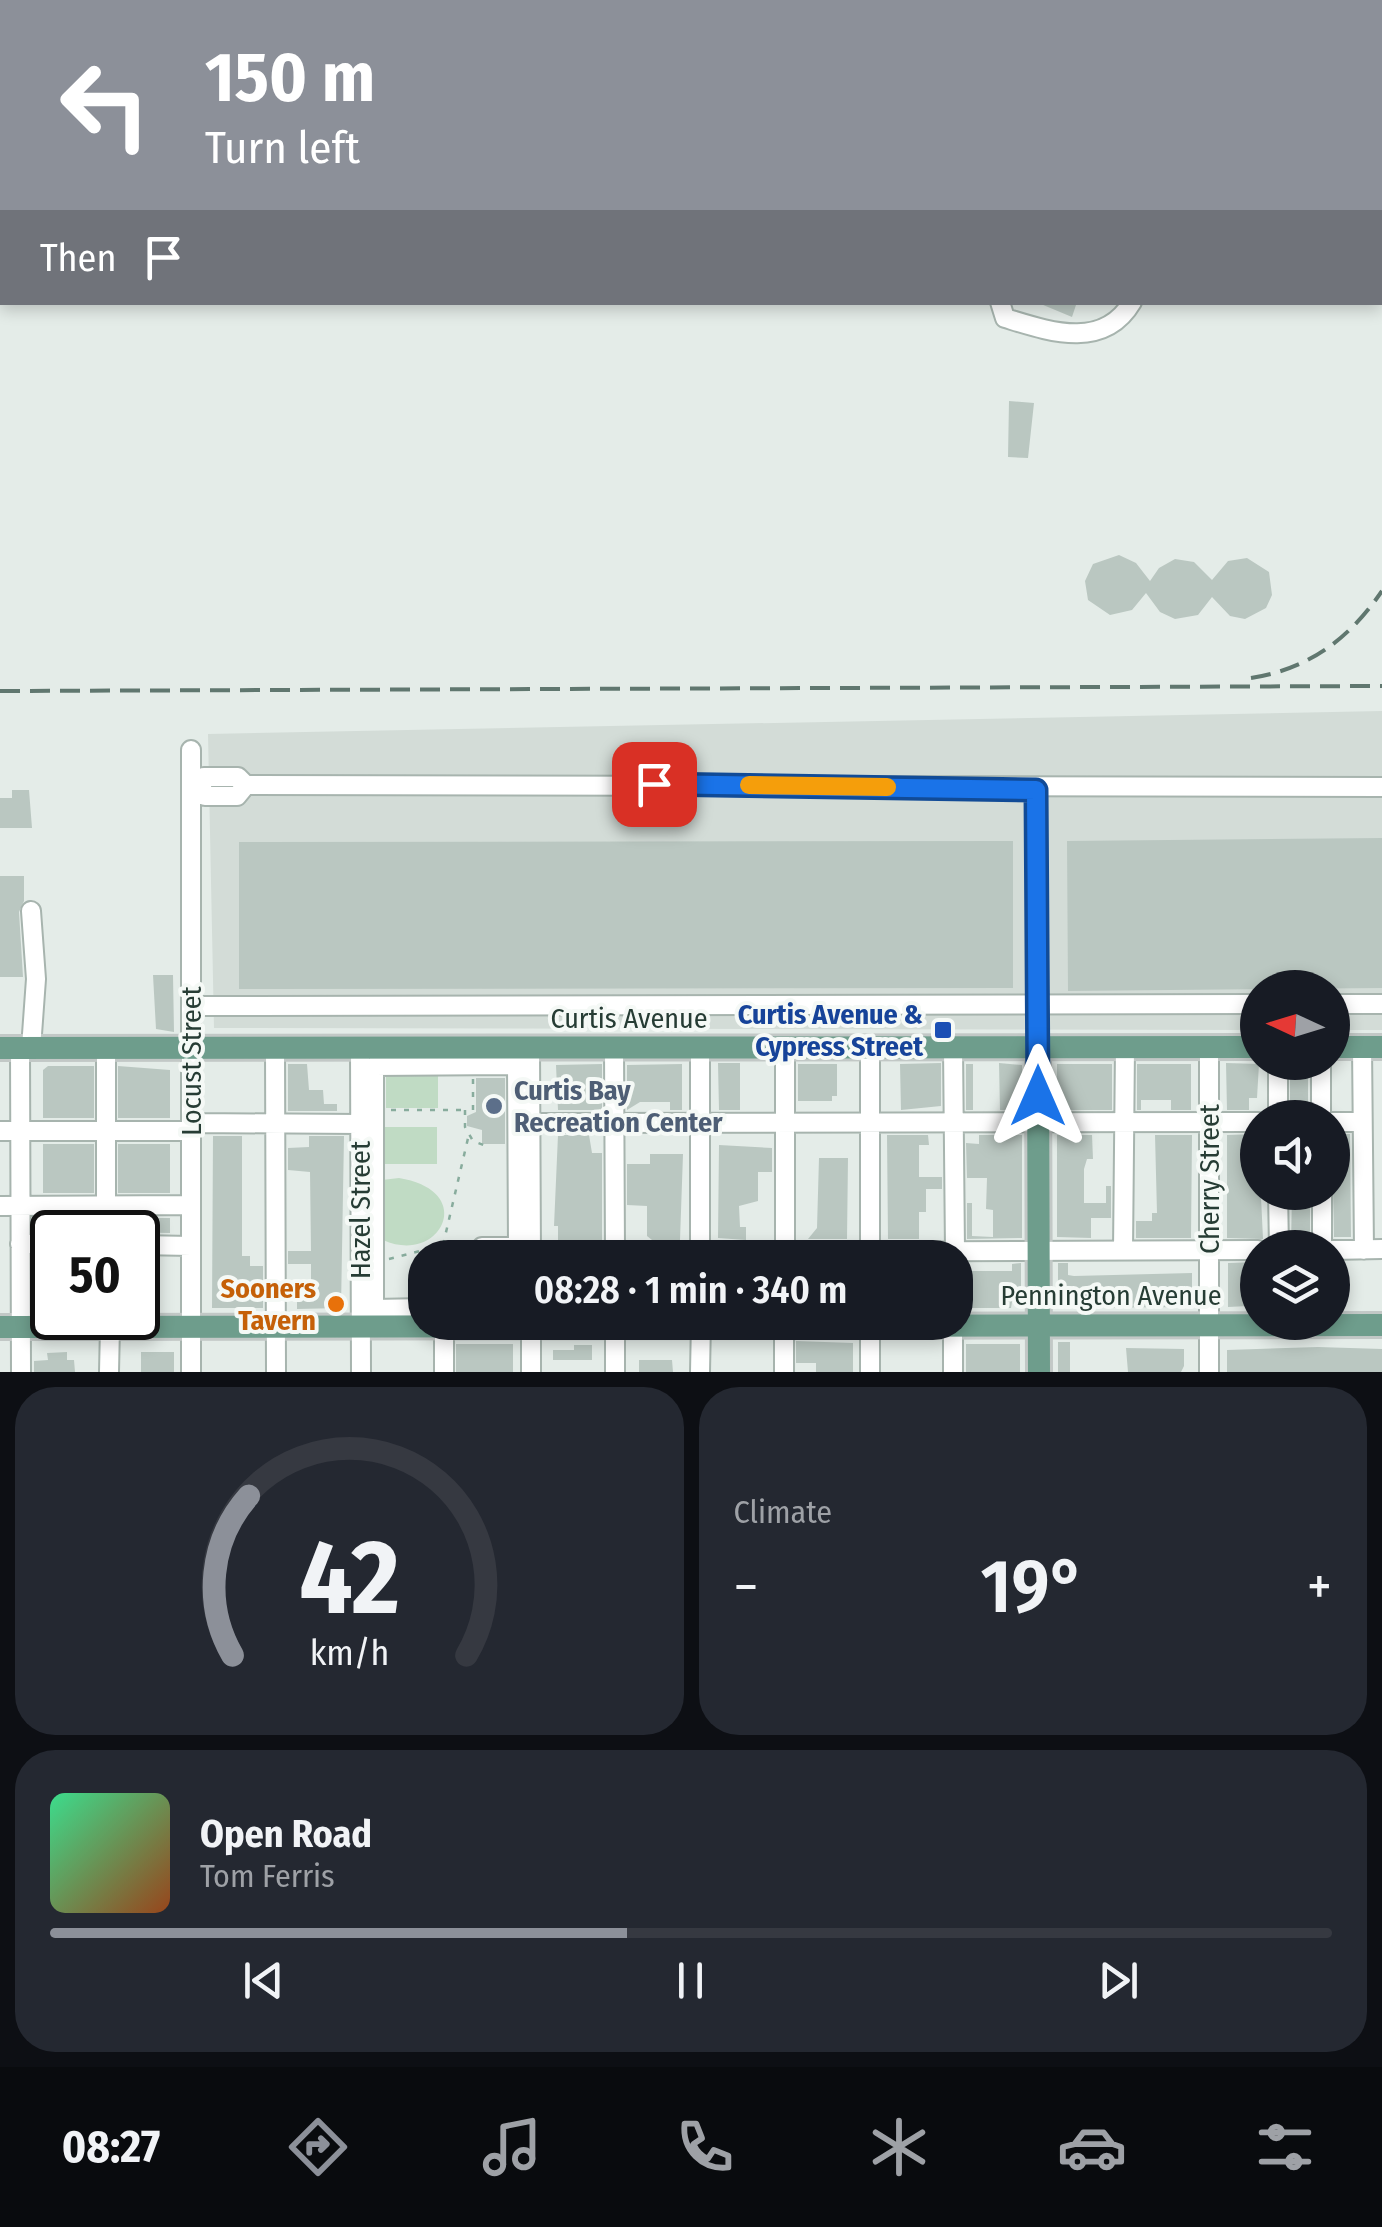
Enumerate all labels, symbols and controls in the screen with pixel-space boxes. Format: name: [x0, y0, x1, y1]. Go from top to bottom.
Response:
text: 150 m: [205, 36, 375, 120]
icon: left: [40, 40, 170, 170]
text: Turn left: [205, 121, 360, 175]
icon: arrive: [136, 230, 191, 285]
text: Then: [40, 235, 116, 281]
pin: [612, 742, 697, 827]
icon: arrive: [627, 757, 682, 812]
north arrow: [1240, 970, 1350, 1080]
map controls: [1240, 970, 1350, 1340]
street label: Locust Street: [175, 985, 208, 1136]
place label: Curtis Avenue & Cypress Street: [738, 998, 924, 1063]
street label: Curtis Avenue: [550, 1002, 708, 1035]
marker: Curtis Avenue & Cypress Street: [932, 1019, 954, 1041]
position arrow: [986, 1044, 1090, 1148]
place label: Curtis Bay Recreation Center: [514, 1074, 723, 1139]
marker: Curtis Bay Recreation Center: [483, 1095, 505, 1117]
button: sound: [1240, 1100, 1350, 1210]
street label: Cherry Street: [1193, 1103, 1226, 1254]
street label: Hazel Street: [344, 1140, 377, 1279]
speed limit sign: 50: [30, 1210, 160, 1340]
button: layers: [1240, 1230, 1350, 1340]
text: 08:28 · 1 min · 340 m: [534, 1267, 847, 1313]
place label: Sooners Tavern: [220, 1272, 316, 1337]
street label: Pennington Avenue: [1000, 1279, 1222, 1312]
marker: Sooners Tavern: [325, 1293, 347, 1315]
text: Climate: [734, 1493, 832, 1531]
text: 42: [299, 1516, 399, 1641]
text: 19°: [980, 1542, 1085, 1632]
text: −: [734, 1554, 758, 1620]
text: +: [1307, 1554, 1332, 1620]
text: km/h: [309, 1632, 389, 1674]
text: Open Road: [200, 1811, 372, 1857]
text: Tom Ferris: [200, 1857, 335, 1895]
icon: previous: [236, 1953, 291, 2008]
icon: pause: [663, 1953, 718, 2008]
icon: next: [1091, 1953, 1146, 2008]
icon: directions: [283, 2112, 353, 2182]
icon: music: [477, 2112, 547, 2182]
icon: phone: [670, 2112, 740, 2182]
icon: climate: [864, 2112, 934, 2182]
icon: car: [1057, 2112, 1127, 2182]
icon: filters: [1250, 2112, 1320, 2182]
text: 08:27: [62, 2120, 160, 2174]

